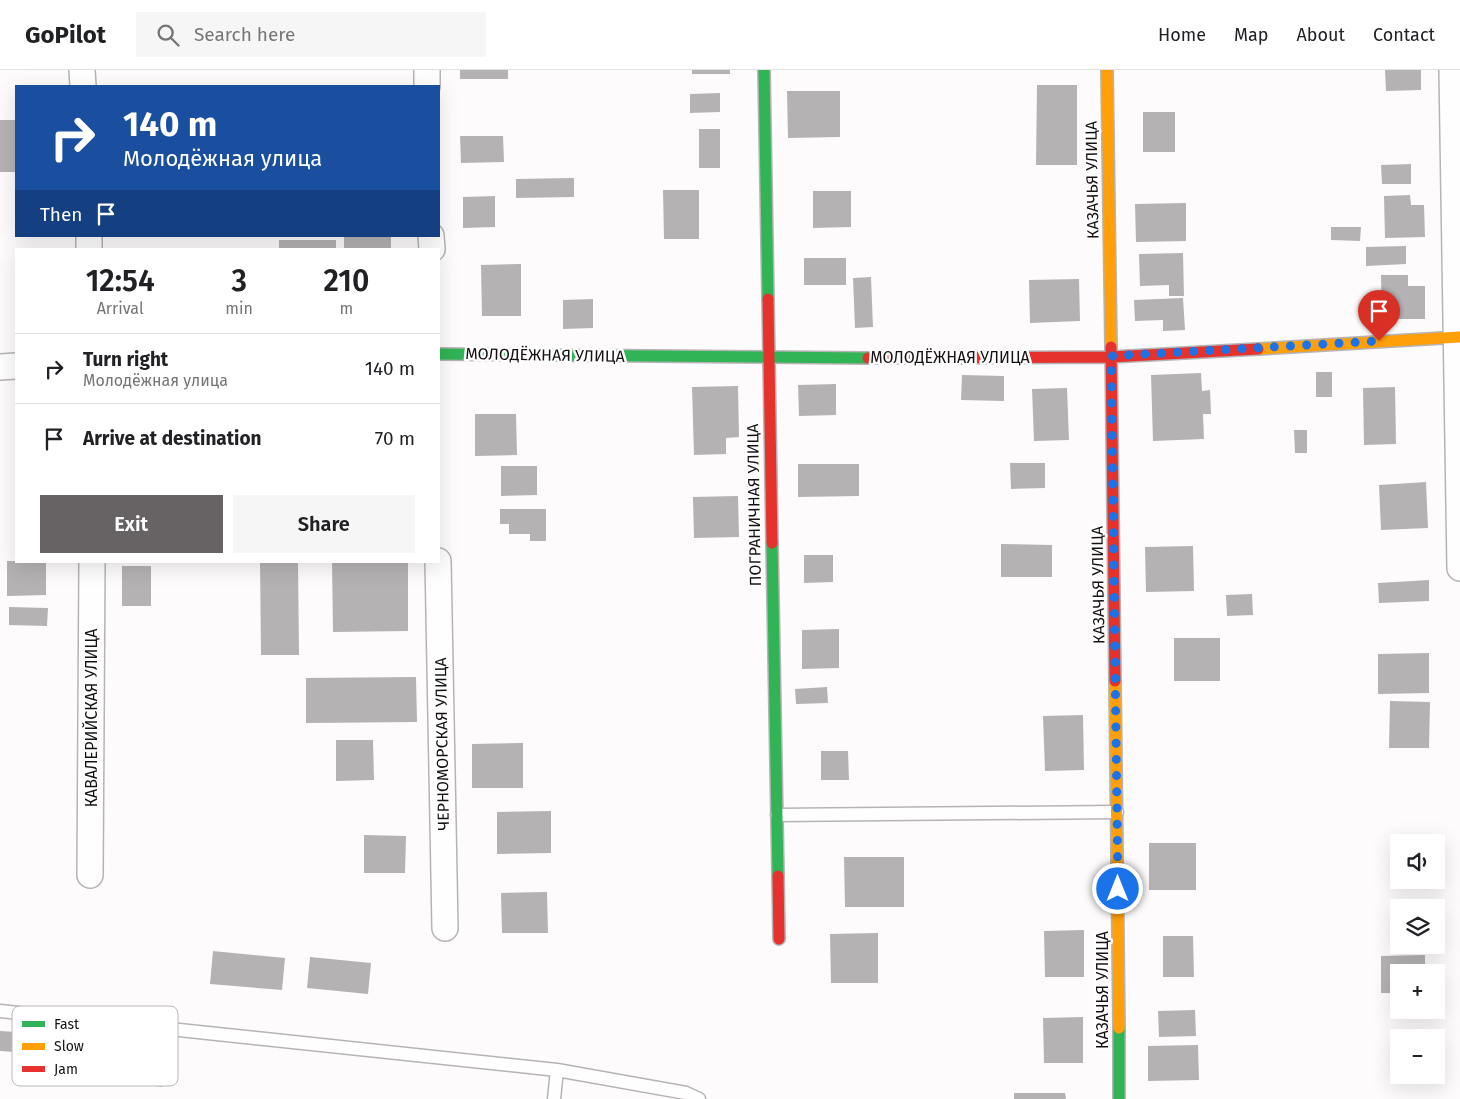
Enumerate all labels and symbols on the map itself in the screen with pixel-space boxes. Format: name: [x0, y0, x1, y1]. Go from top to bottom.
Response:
street label: КАЗАЧЬЯ УЛИЦА: [1081, 120, 1103, 239]
pin: [1358, 290, 1400, 341]
street label: МОЛОДЁЖНАЯ УЛИЦА: [465, 344, 626, 366]
street label: МОЛОДЁЖНАЯ УЛИЦА: [870, 348, 1031, 367]
street label: ПОГРАНИЧНАЯ УЛИЦА: [743, 423, 765, 586]
street label: КАЗАЧЬЯ УЛИЦА: [1087, 525, 1109, 644]
street label: КАВАЛЕРИЙСКАЯ УЛИЦА: [82, 628, 101, 807]
street label: ЧЕРНОМОРСКАЯ УЛИЦА: [431, 656, 453, 831]
position arrow: [1091, 862, 1143, 914]
street label: КАЗАЧЬЯ УЛИЦА: [1093, 930, 1112, 1049]
legend: [12, 1006, 178, 1086]
text: Fast: [54, 1016, 80, 1033]
text: Slow: [54, 1038, 84, 1055]
text: Jam: [54, 1061, 78, 1078]

